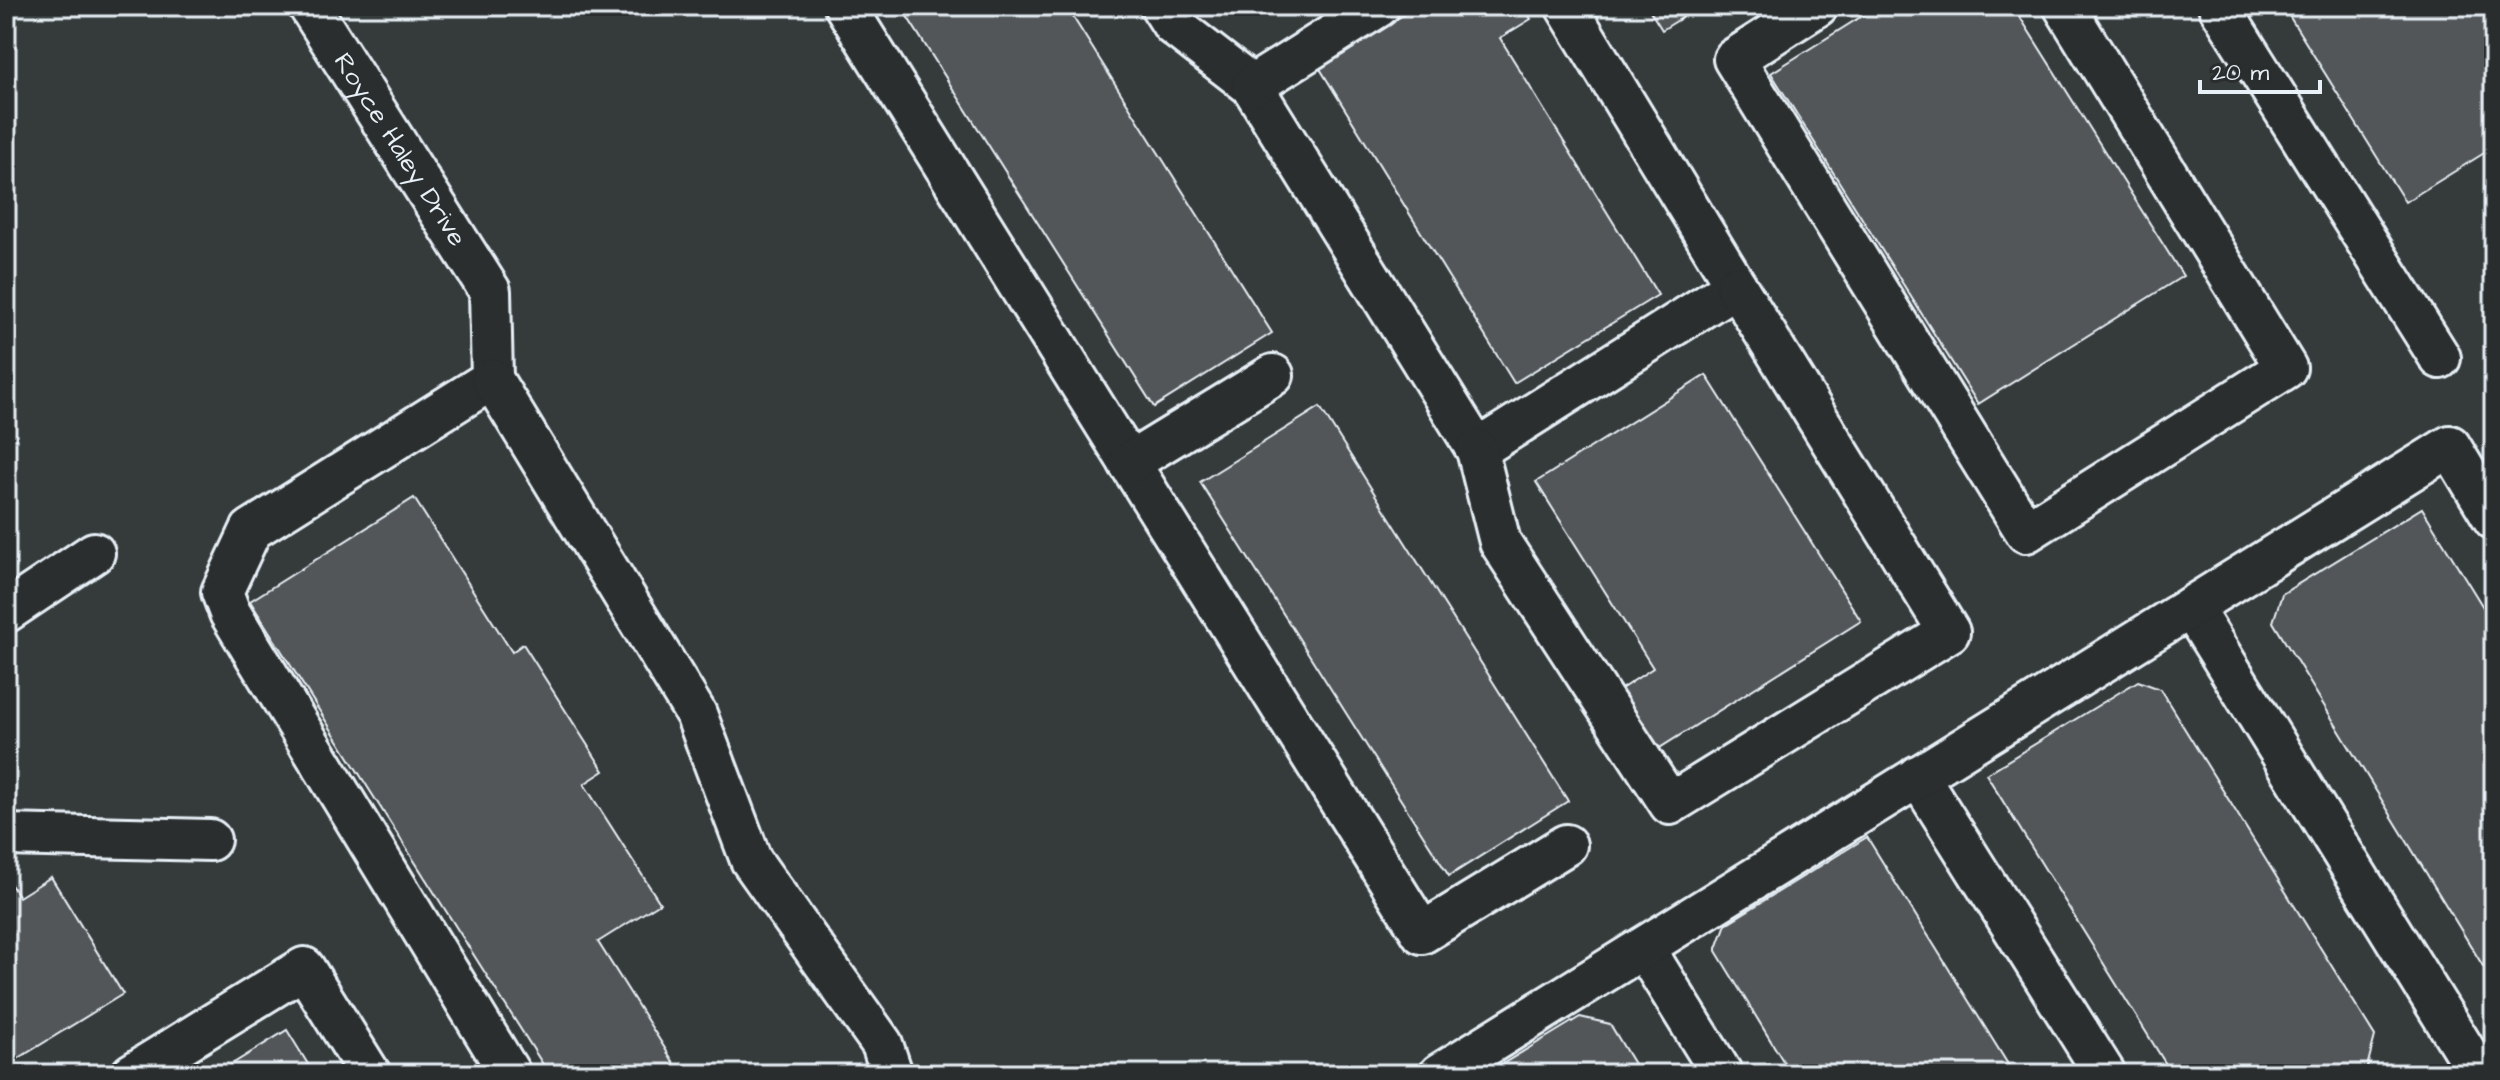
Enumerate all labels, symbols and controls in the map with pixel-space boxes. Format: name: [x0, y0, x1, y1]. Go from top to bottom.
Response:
scale bar: [2200, 44, 2320, 94]
street label: Royce Haley Drive: [325, 46, 475, 253]
text: 20 m: [2212, 56, 2269, 90]

